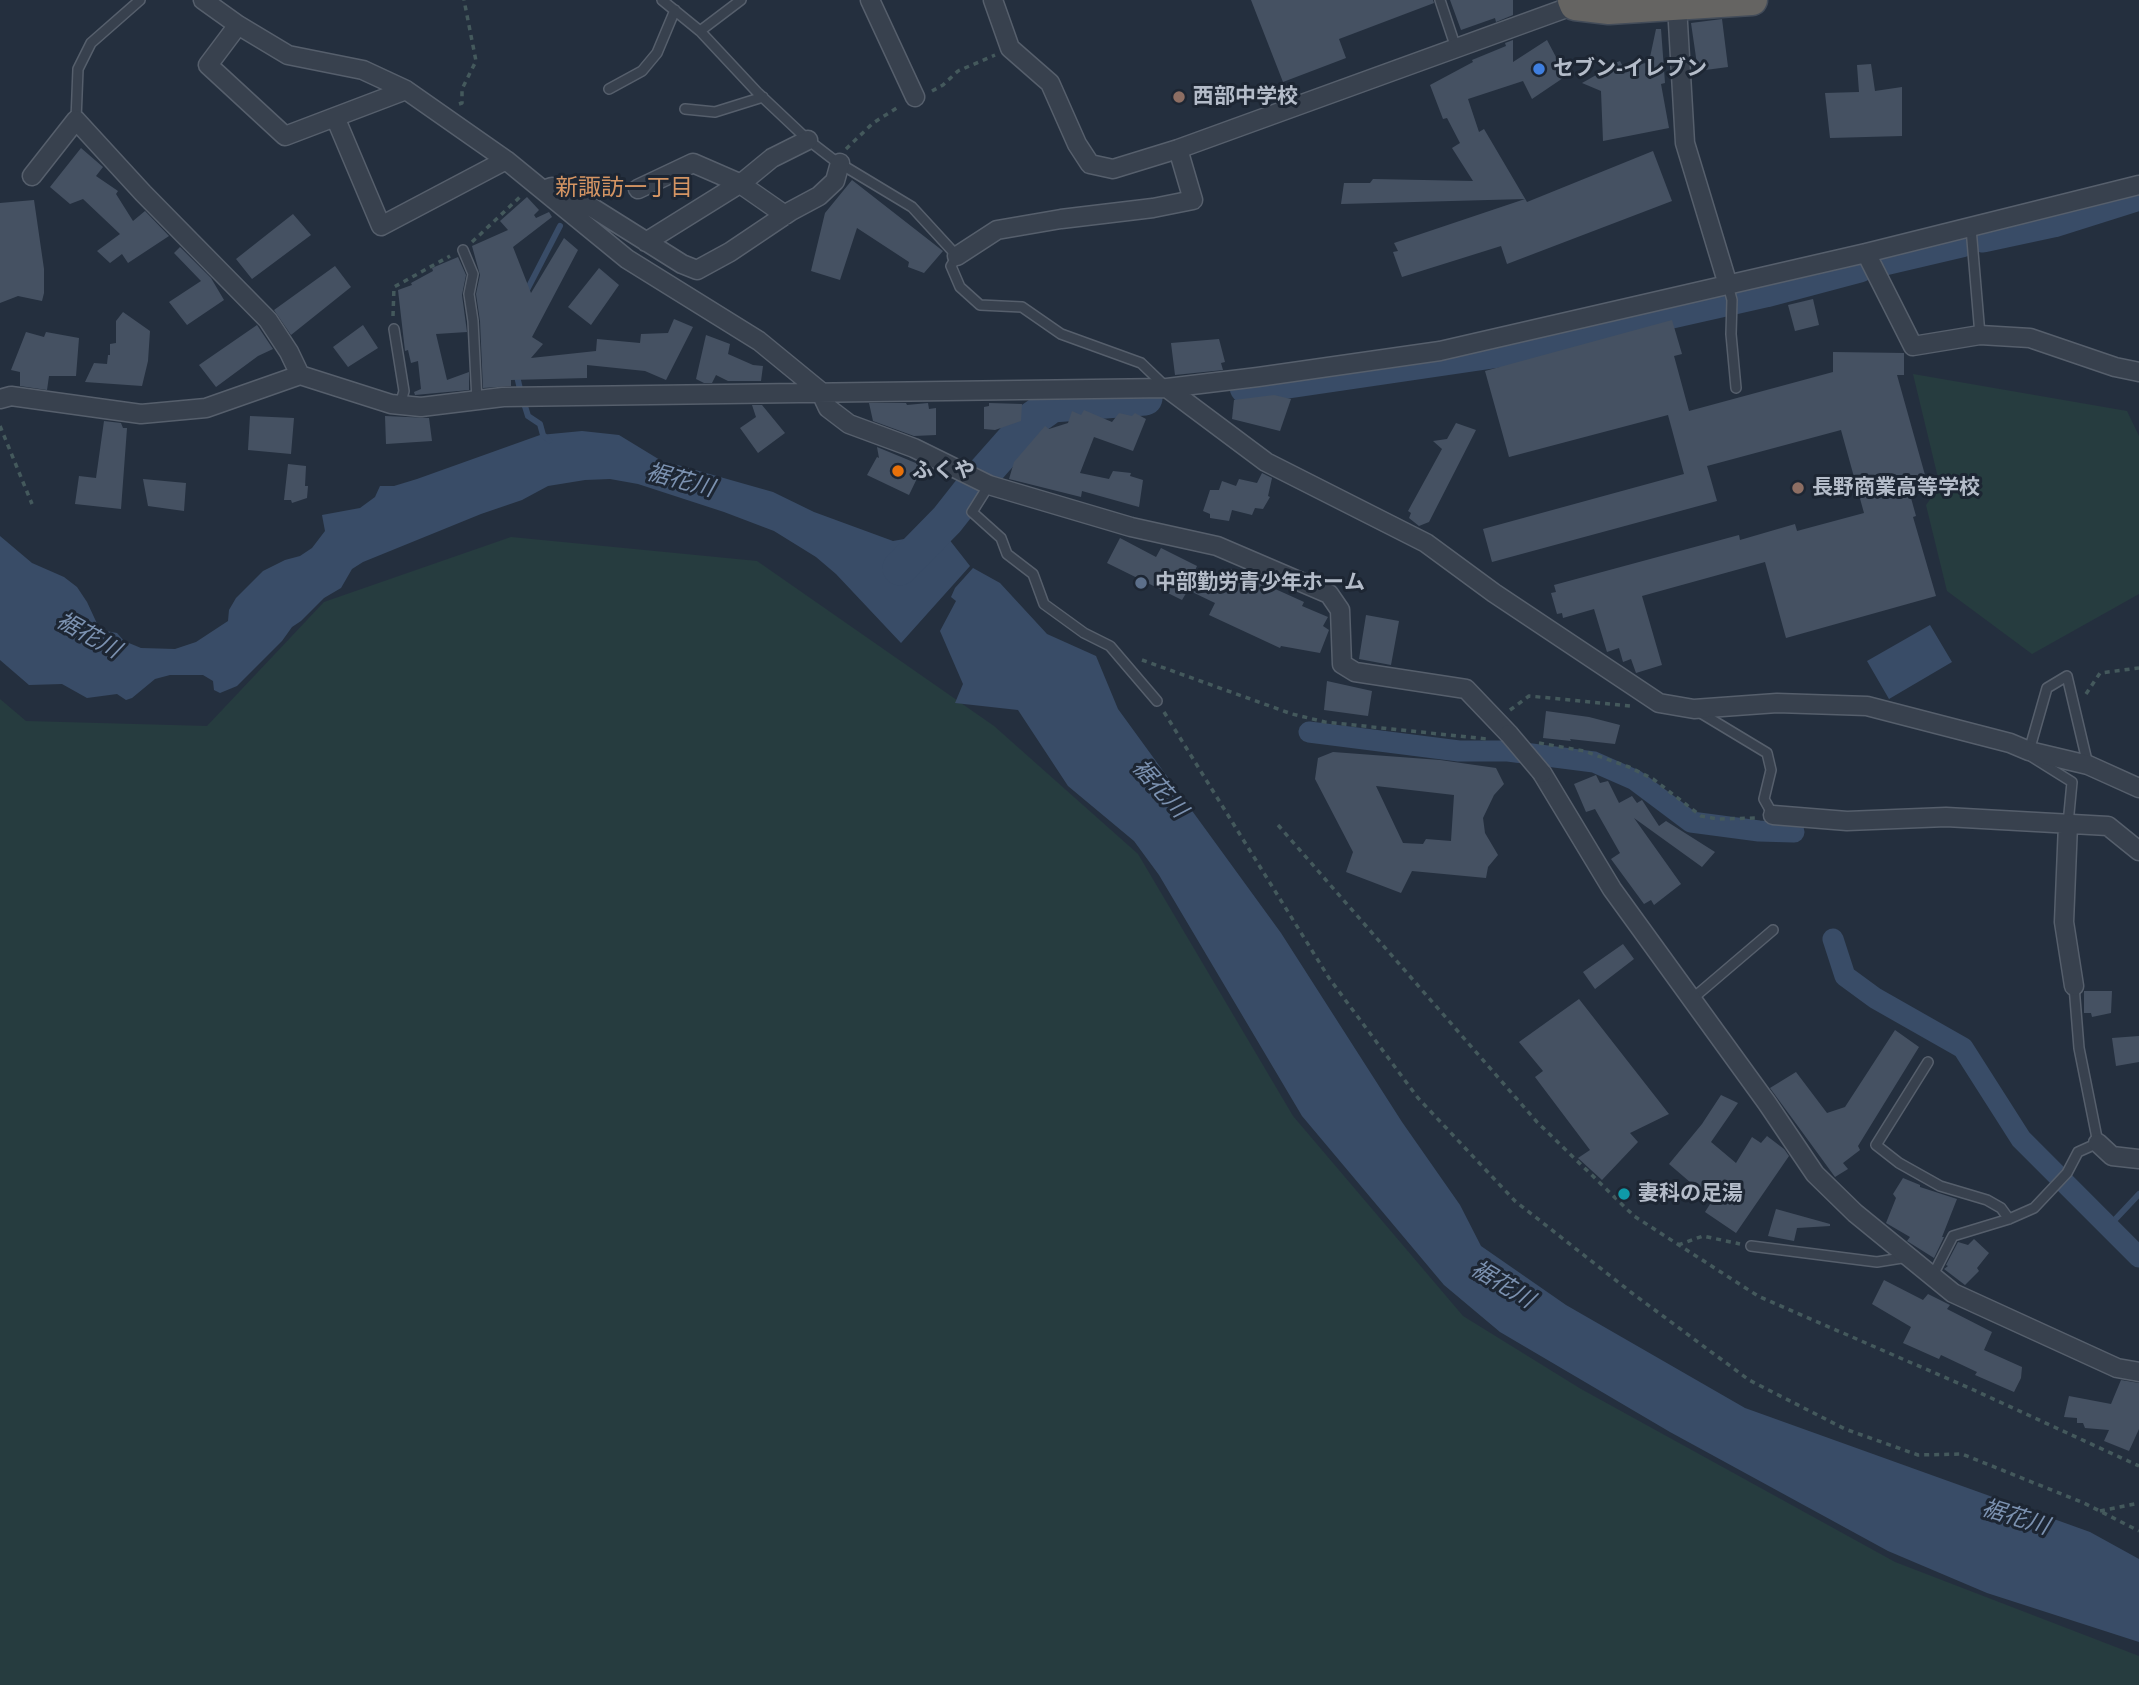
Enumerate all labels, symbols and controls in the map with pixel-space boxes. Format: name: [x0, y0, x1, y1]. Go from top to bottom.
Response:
place label: セブン-イレブン: [1553, 56, 1707, 82]
marker: セブン-イレブン: [1531, 61, 1547, 77]
place label: 西部中学校: [1193, 84, 1298, 110]
marker: 西部中学校: [1171, 89, 1187, 105]
district label: 新諏訪一丁目: [555, 175, 693, 203]
place label: ふくや: [912, 458, 975, 484]
water label: 裾花川: [643, 459, 717, 503]
marker: ふくや: [890, 463, 906, 479]
place label: 長野商業高等学校: [1812, 475, 1980, 501]
marker: 長野商業高等学校: [1790, 480, 1806, 496]
place label: 中部勤労青少年ホーム: [1155, 570, 1365, 596]
marker: 中部勤労青少年ホーム: [1133, 575, 1149, 591]
water label: 裾花川: [51, 607, 125, 665]
water label: 裾花川: [1126, 754, 1192, 824]
place label: 妻科の足湯: [1638, 1181, 1743, 1207]
marker: 妻科の足湯: [1616, 1186, 1632, 1202]
water label: 裾花川: [1465, 1255, 1539, 1315]
water label: 裾花川: [1978, 1495, 2052, 1541]

